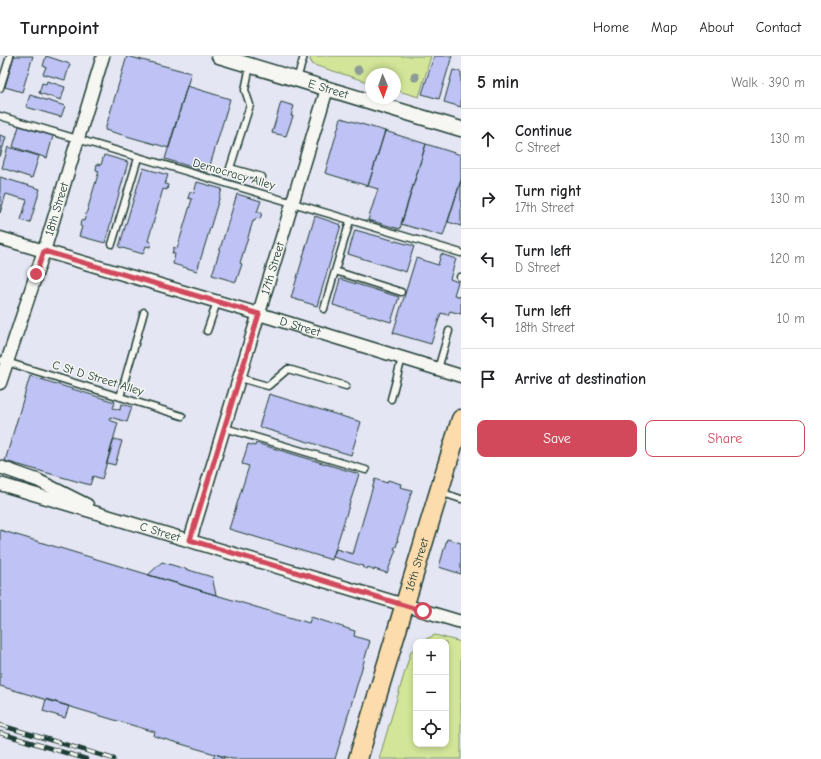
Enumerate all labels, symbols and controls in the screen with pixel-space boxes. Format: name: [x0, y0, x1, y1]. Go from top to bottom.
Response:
text: Turnpoint: [20, 17, 99, 39]
text: Home: [593, 19, 629, 36]
text: Map: [651, 19, 677, 36]
text: About: [699, 19, 734, 36]
text: Contact: [756, 19, 801, 36]
north arrow: [365, 68, 401, 104]
text: 5 min: [477, 73, 519, 92]
text: Walk · 390 m: [731, 75, 805, 90]
street label: E Street: [306, 76, 350, 102]
text: Continue: [515, 122, 572, 140]
icon: ahead: [477, 128, 499, 150]
text: 130 m: [770, 131, 805, 146]
text: C Street: [515, 140, 560, 155]
street label: Democracy Alley: [191, 156, 277, 193]
street label: 18th Street: [42, 180, 72, 237]
text: Turn right: [515, 182, 581, 200]
icon: right: [477, 188, 499, 210]
text: 130 m: [770, 191, 805, 206]
text: 17th Street: [515, 200, 574, 215]
street label: 17th Street: [258, 240, 287, 296]
text: Turn left: [515, 242, 571, 260]
icon: left: [477, 248, 499, 270]
text: 120 m: [770, 251, 805, 266]
text: D Street: [515, 260, 560, 275]
route end: [27, 265, 45, 283]
text: Turn left: [515, 302, 571, 320]
icon: left: [477, 308, 499, 330]
text: 10 m: [777, 311, 805, 326]
street label: D Street: [278, 314, 323, 340]
text: 18th Street: [515, 320, 574, 335]
street label: C St D Street Alley: [51, 357, 146, 399]
icon: arrive: [477, 368, 499, 390]
text: Arrive at destination: [515, 370, 646, 388]
button: Save: [477, 420, 637, 457]
button: Share: [645, 420, 805, 457]
street label: C Street: [138, 519, 182, 545]
street label: 16th Street: [402, 536, 432, 593]
route start: [414, 602, 432, 620]
map controls: [413, 639, 449, 747]
button: +: [413, 639, 449, 675]
button: −: [413, 675, 449, 711]
button: locate: [413, 711, 449, 747]

